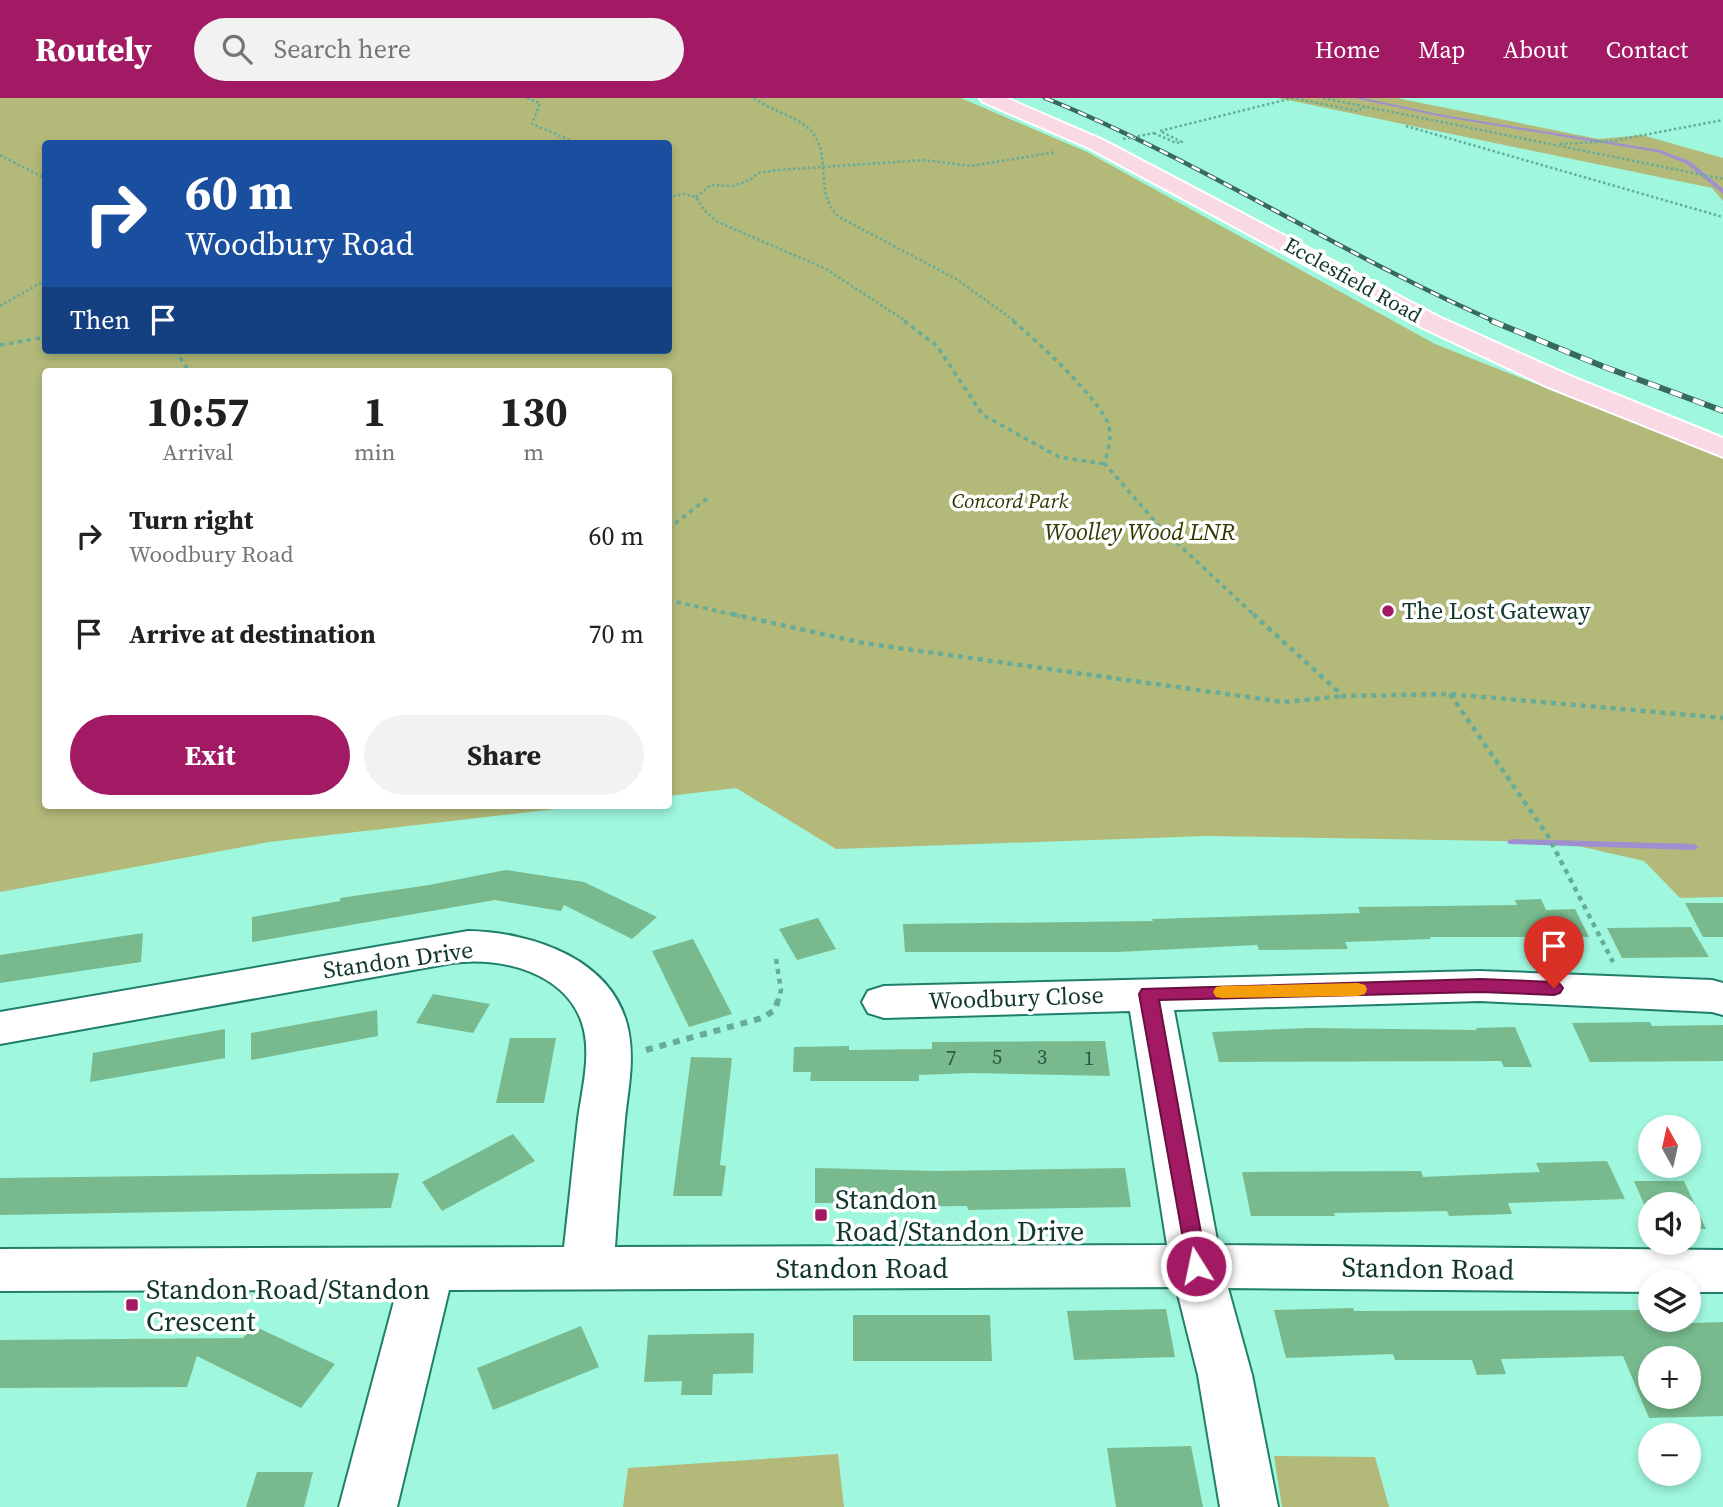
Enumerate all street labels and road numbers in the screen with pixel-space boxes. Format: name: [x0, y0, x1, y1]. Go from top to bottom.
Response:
street label: Ecclesfield Road: [1279, 230, 1427, 329]
street label: Standon Drive: [321, 933, 475, 986]
street label: Woodbury Close: [928, 978, 1104, 1017]
street label: Standon Road: [1341, 1247, 1515, 1289]
street label: Standon Road: [776, 1249, 948, 1287]

